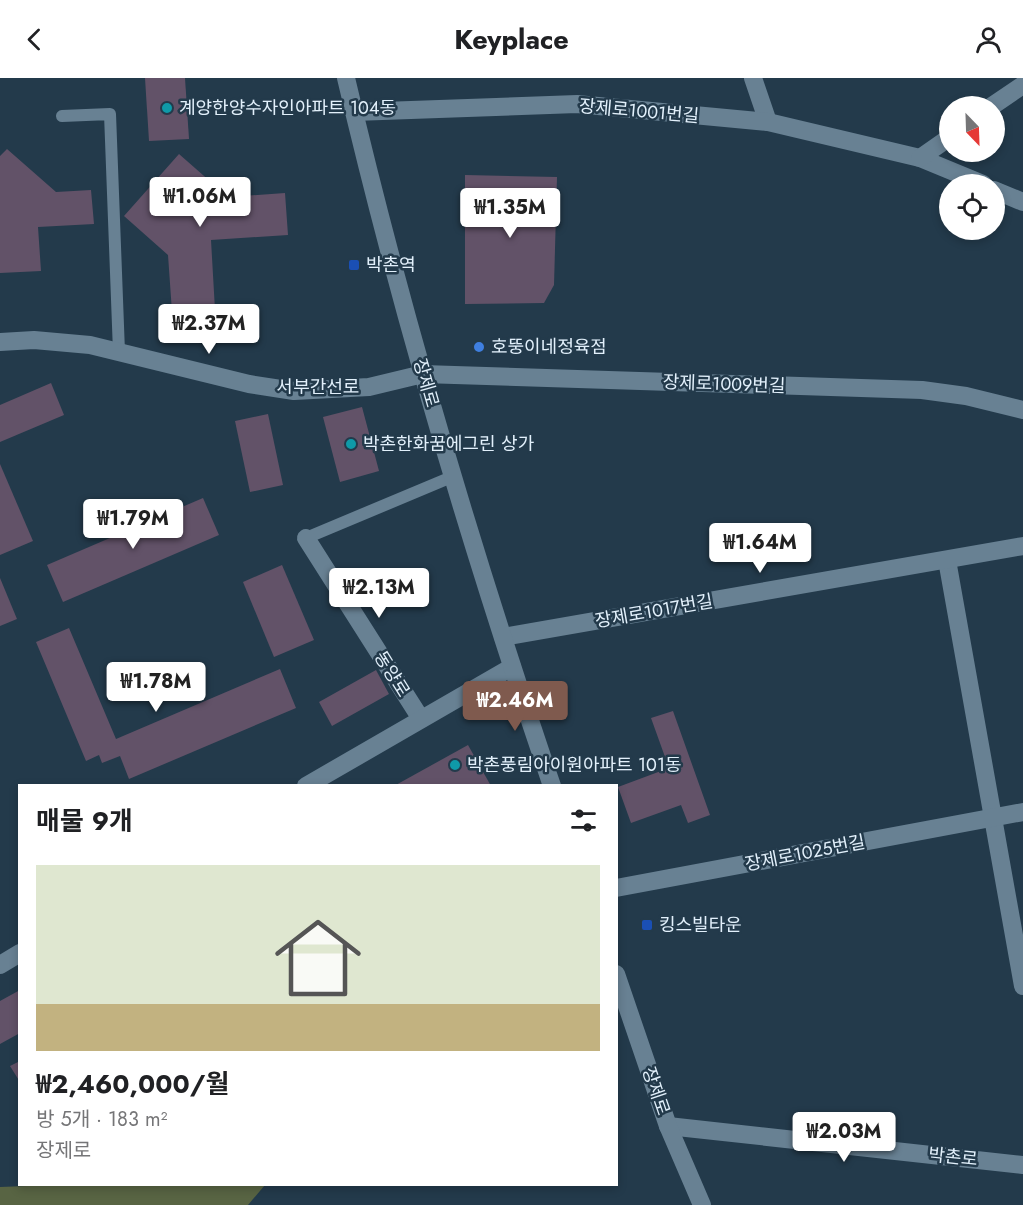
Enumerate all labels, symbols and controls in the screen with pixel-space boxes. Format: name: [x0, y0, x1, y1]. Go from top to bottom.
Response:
text: Keyplace: [454, 20, 569, 59]
icon: back: [18, 23, 51, 56]
icon: person: [972, 23, 1005, 56]
street label: 장제로1001번길: [578, 93, 700, 129]
place label: 계양한양수자인아파트 104동: [179, 95, 396, 121]
north arrow: [939, 96, 1005, 162]
map controls: [939, 96, 1005, 240]
marker: 계양한양수자인아파트 104동: [160, 101, 174, 115]
button: locate: [939, 174, 1005, 240]
pin: ₩1.06M: [151, 177, 249, 228]
text: ₩1.06M: [164, 182, 236, 211]
pin: ₩1.35M: [461, 188, 559, 239]
text: ₩1.35M: [474, 193, 546, 222]
place label: 박촌역: [366, 252, 416, 278]
marker: 박촌역: [347, 258, 361, 272]
pin: ₩2.37M: [160, 304, 258, 355]
text: ₩2.37M: [172, 309, 246, 338]
place label: 호뚱이네정육점: [491, 334, 607, 360]
marker: 호뚱이네정육점: [472, 340, 486, 354]
street label: 장제로: [407, 356, 445, 410]
street label: 장제로1009번길: [662, 369, 786, 399]
street label: 서부간선로: [277, 374, 359, 400]
place label: 박촌한화꿈에그린 상가: [363, 431, 534, 457]
marker: 박촌한화꿈에그린 상가: [344, 437, 358, 451]
pin: ₩1.79M: [84, 499, 182, 550]
text: ₩1.79M: [97, 504, 169, 533]
pin: ₩1.64M: [711, 523, 809, 574]
text: ₩1.64M: [723, 528, 797, 557]
pin: ₩2.13M: [330, 568, 428, 619]
text: ₩2.13M: [343, 573, 415, 602]
street label: 장제로1017번길: [593, 588, 715, 634]
street label: 동양로: [368, 646, 416, 702]
pin: ₩1.78M: [107, 662, 205, 713]
text: ₩1.78M: [121, 667, 191, 696]
pin: ₩2.46M: [466, 681, 564, 732]
text: ₩2.46M: [477, 686, 553, 715]
place label: 박촌풍림아이원아파트 101동: [467, 752, 682, 778]
marker: 박촌풍림아이원아파트 101동: [448, 758, 462, 772]
text: 매물 9개: [36, 802, 133, 840]
icon: filters: [567, 804, 600, 837]
street label: 장제로1025번길: [743, 829, 867, 877]
icon: home: [264, 904, 372, 1012]
place label: 킹스빌타운: [659, 912, 742, 938]
marker: 킹스빌타운: [640, 918, 654, 932]
street label: 장제로: [636, 1063, 676, 1119]
text: ₩2,460,000/월: [36, 1065, 229, 1103]
text: 방 5개 · 183 m²: [36, 1105, 167, 1134]
pin: ₩2.03M: [795, 1112, 893, 1163]
text: ₩2.03M: [807, 1117, 881, 1146]
text: 장제로: [36, 1136, 91, 1165]
street label: 박촌로: [927, 1141, 979, 1173]

